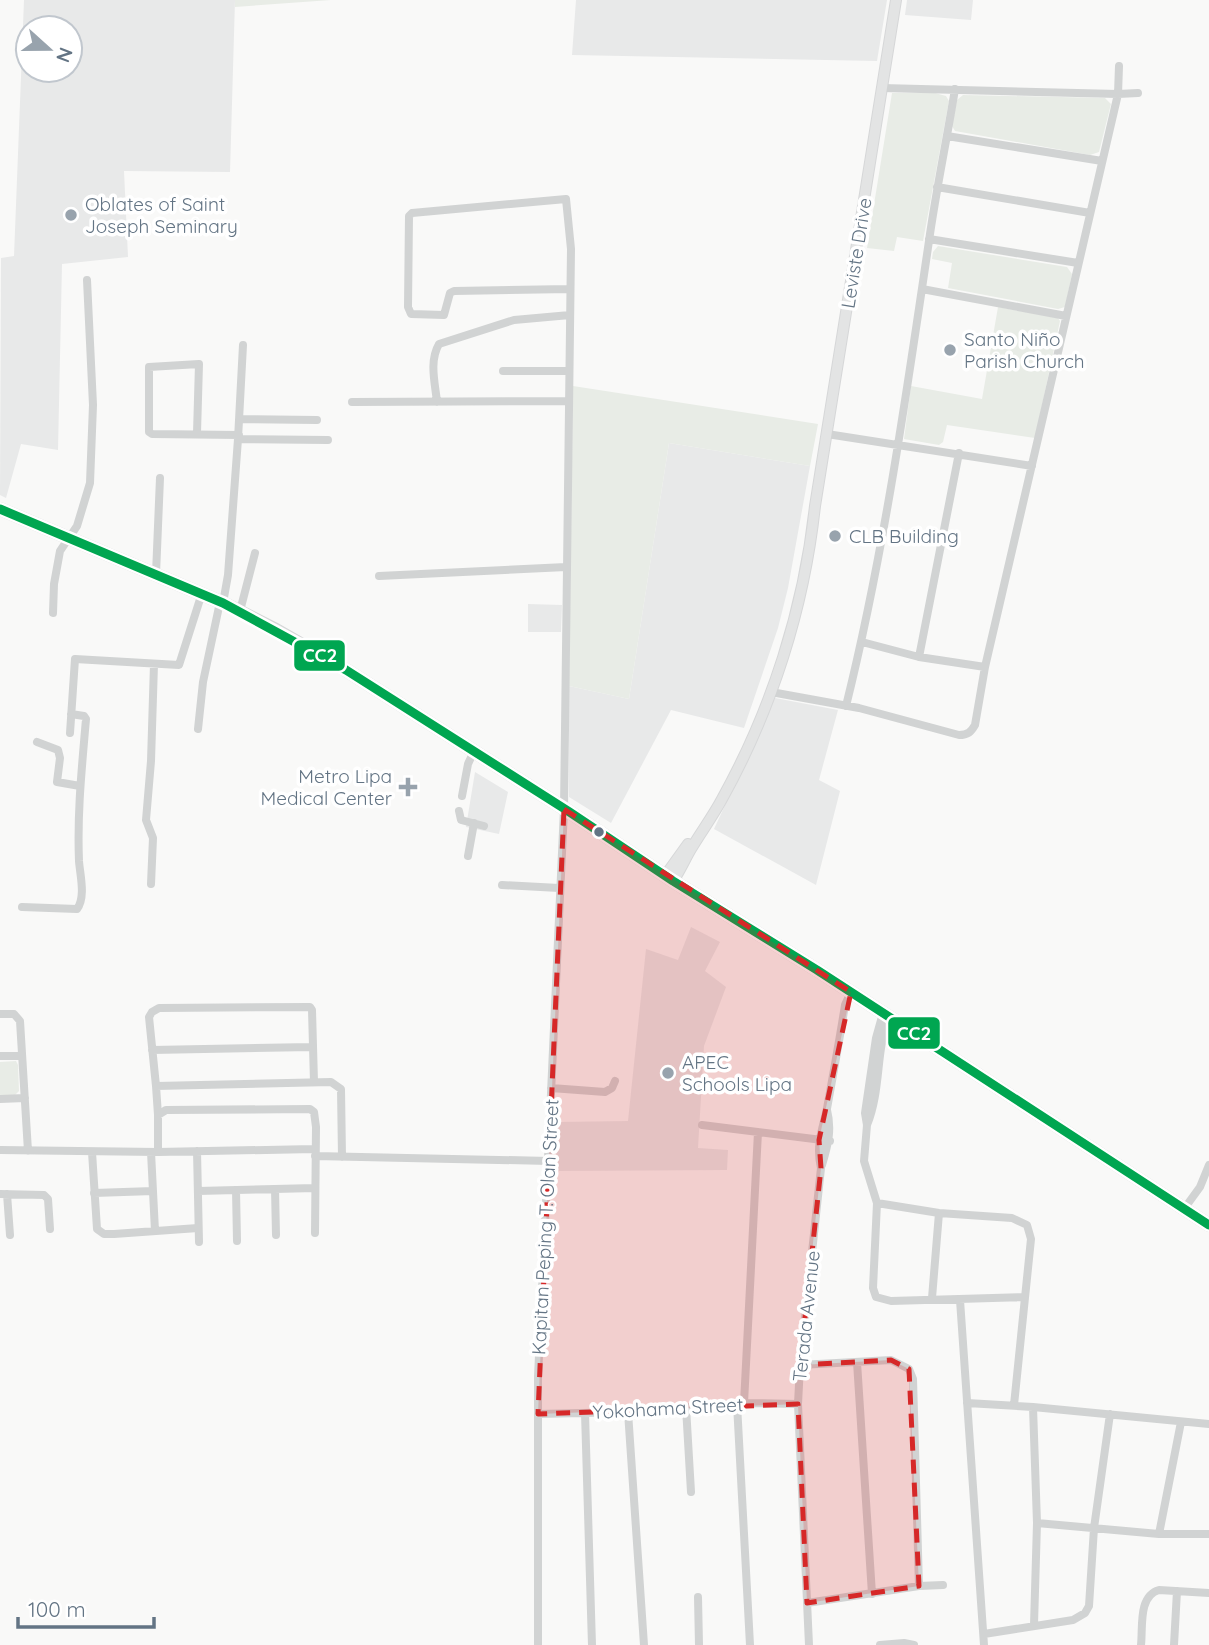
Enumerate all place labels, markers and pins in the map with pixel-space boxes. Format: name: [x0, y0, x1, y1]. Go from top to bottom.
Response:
place label: Oblates of Saint Joseph Seminary: [85, 192, 238, 238]
marker: Oblates of Saint Joseph Seminary: [63, 207, 79, 223]
place label: Santo Niño Parish Church: [964, 327, 1085, 373]
marker: Santo Niño Parish Church: [942, 342, 958, 358]
place label: CLB Building: [849, 524, 959, 548]
marker: CLB Building: [827, 528, 843, 544]
place label: Metro Lipa Medical Center: [261, 764, 393, 810]
marker: Metro Lipa Medical Center: [398, 777, 418, 797]
unlabelled marker: [592, 825, 606, 839]
place label: APEC Schools Lipa: [682, 1050, 792, 1096]
marker: APEC Schools Lipa: [660, 1065, 676, 1081]

